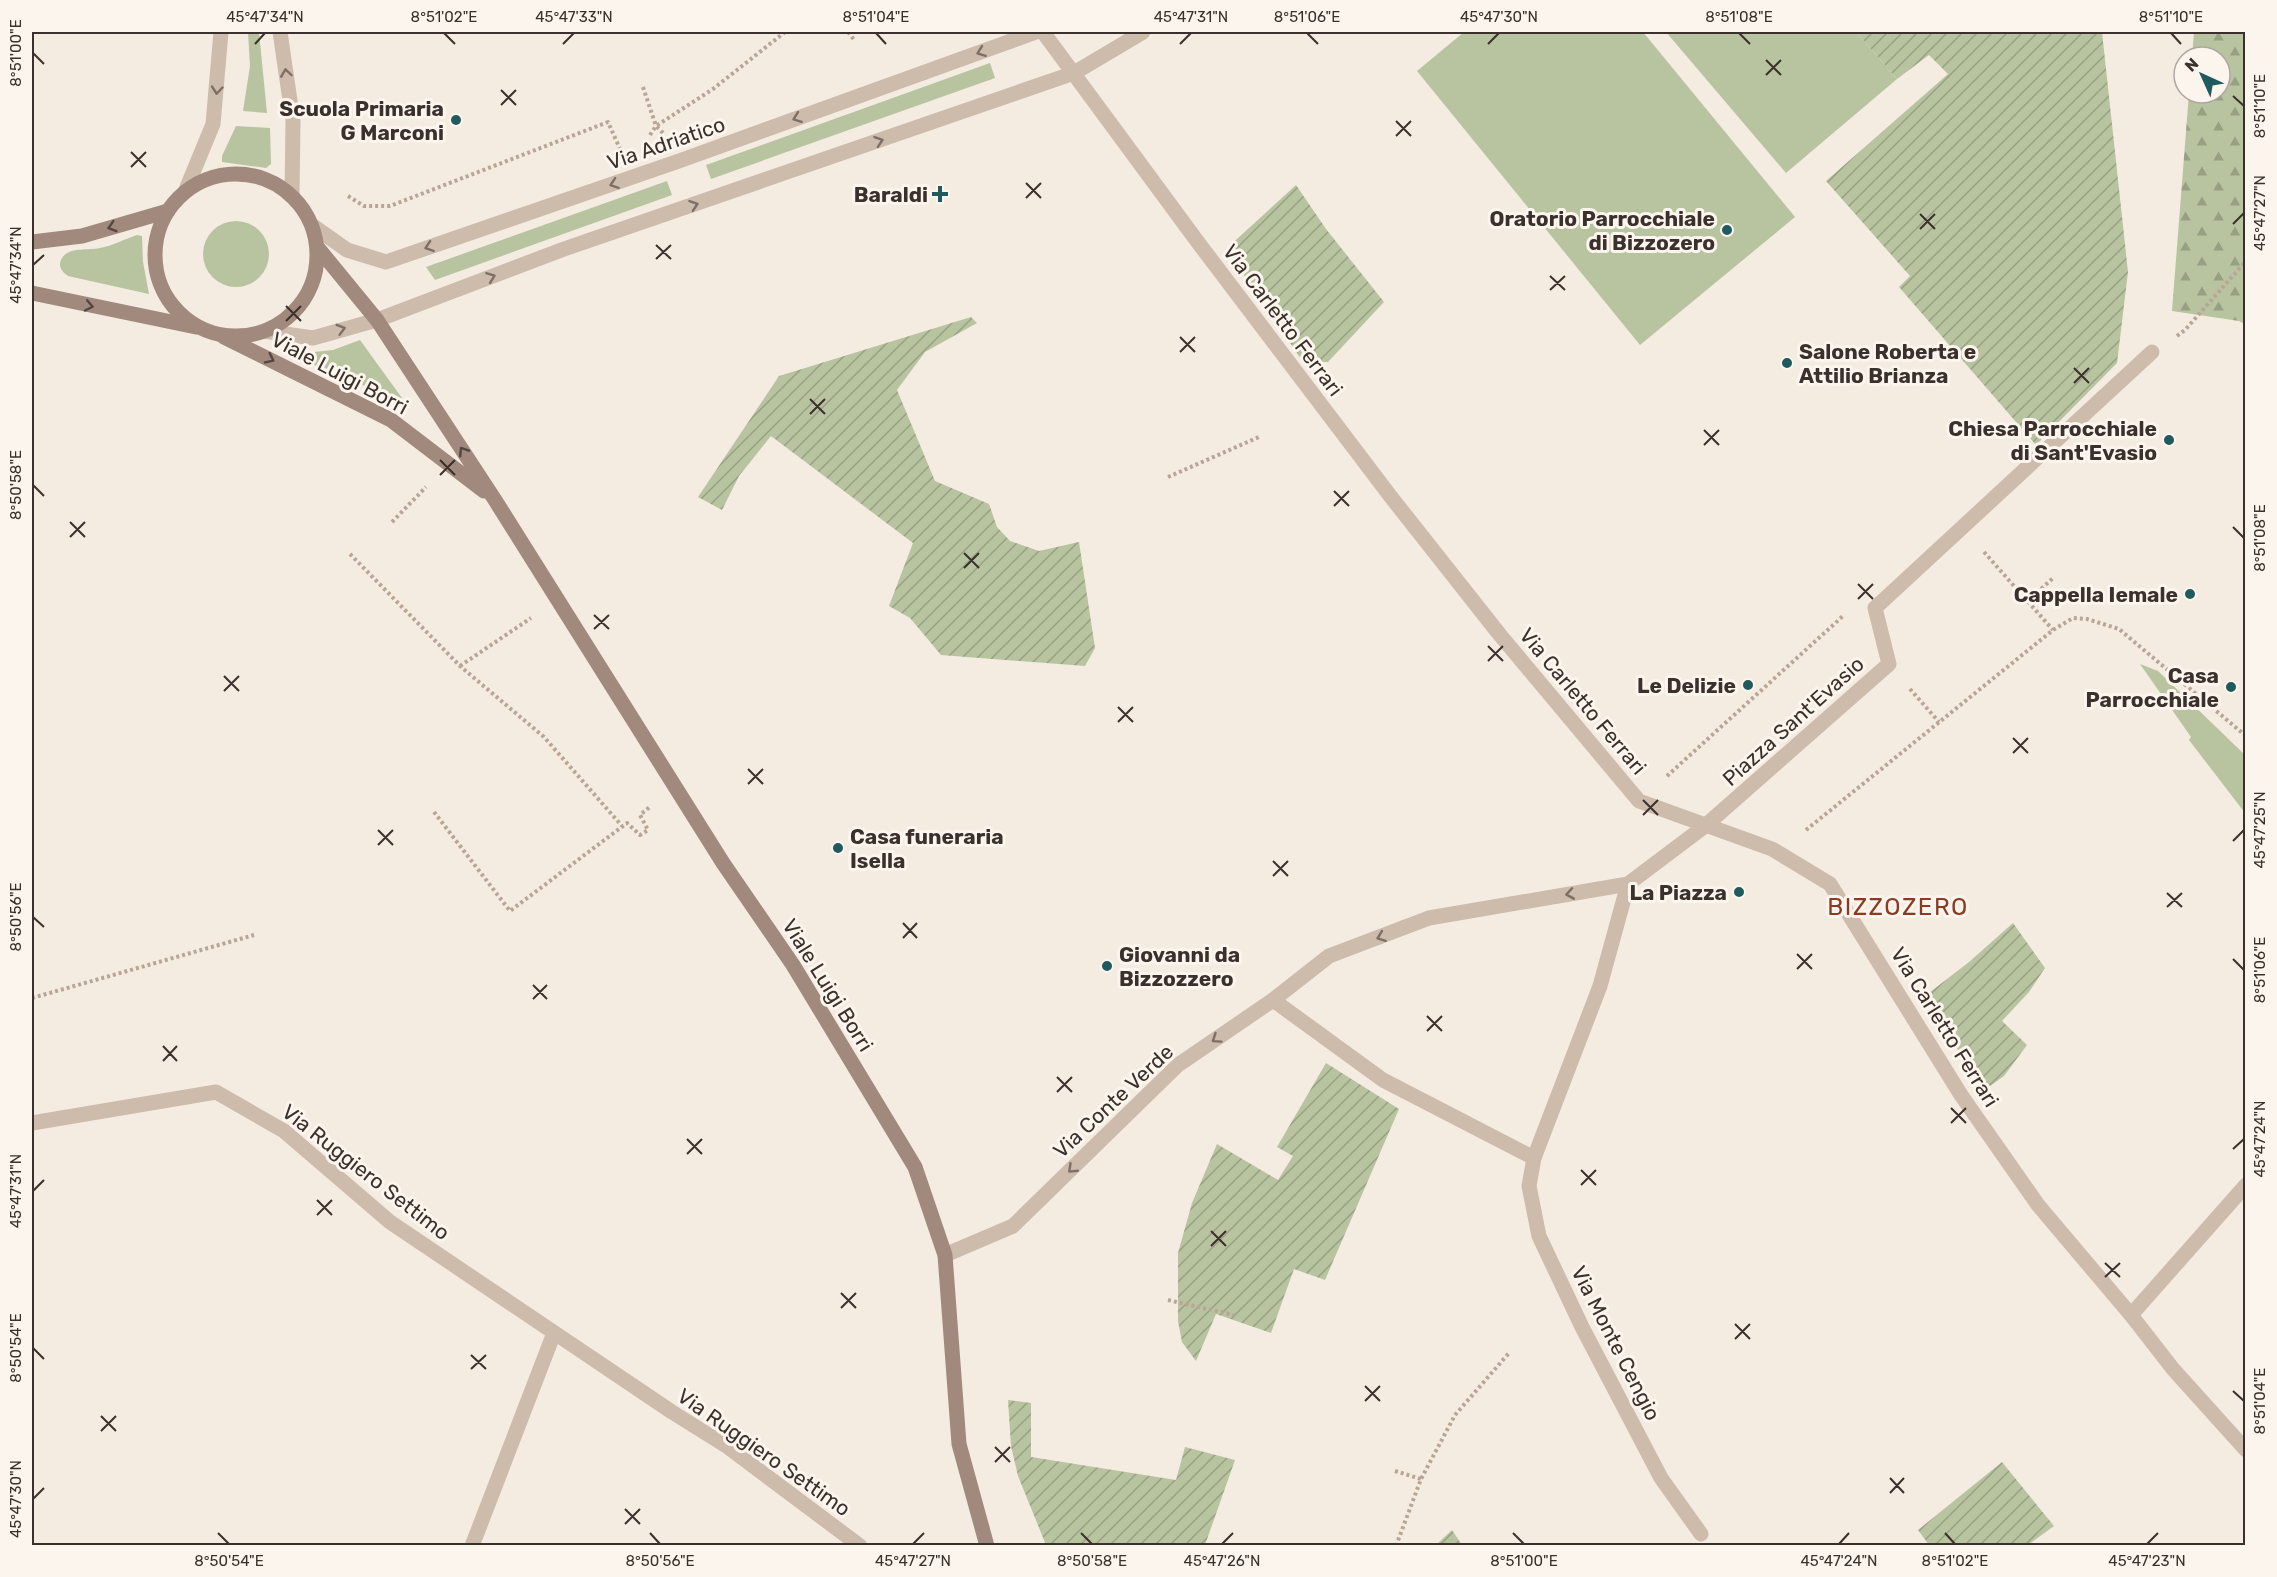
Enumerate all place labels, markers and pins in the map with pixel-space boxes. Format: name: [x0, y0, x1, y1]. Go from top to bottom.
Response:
place label: Scuola Primaria G Marconi: [279, 96, 444, 145]
marker: Scuola Primaria G Marconi: [449, 113, 463, 127]
place label: Baraldi: [854, 182, 928, 207]
marker: Baraldi: [933, 187, 947, 201]
place label: Oratorio Parrocchiale di Bizzozero: [1489, 206, 1715, 255]
marker: Oratorio Parrocchiale di Bizzozero: [1720, 223, 1734, 237]
place label: Salone Roberta e Attilio Brianza: [1799, 339, 1976, 388]
marker: Salone Roberta e Attilio Brianza: [1780, 356, 1794, 370]
place label: Chiesa Parrocchiale di Sant'Evasio: [1948, 416, 2157, 465]
marker: Chiesa Parrocchiale di Sant'Evasio: [2162, 433, 2176, 447]
place label: Cappella Iemale: [2014, 582, 2178, 607]
marker: Cappella Iemale: [2183, 587, 2197, 601]
place label: Casa Parrocchiale: [2086, 663, 2219, 712]
place label: Le Delizie: [1637, 673, 1736, 698]
marker: Le Delizie: [1741, 678, 1755, 692]
marker: Casa Parrocchiale: [2224, 680, 2238, 694]
place label: Casa funeraria Isella: [850, 824, 1004, 873]
marker: Casa funeraria Isella: [831, 841, 845, 855]
place label: La Piazza: [1629, 880, 1727, 905]
marker: La Piazza: [1732, 885, 1746, 899]
place label: Giovanni da Bizzozzero: [1119, 942, 1240, 991]
marker: Giovanni da Bizzozzero: [1100, 959, 1114, 973]

